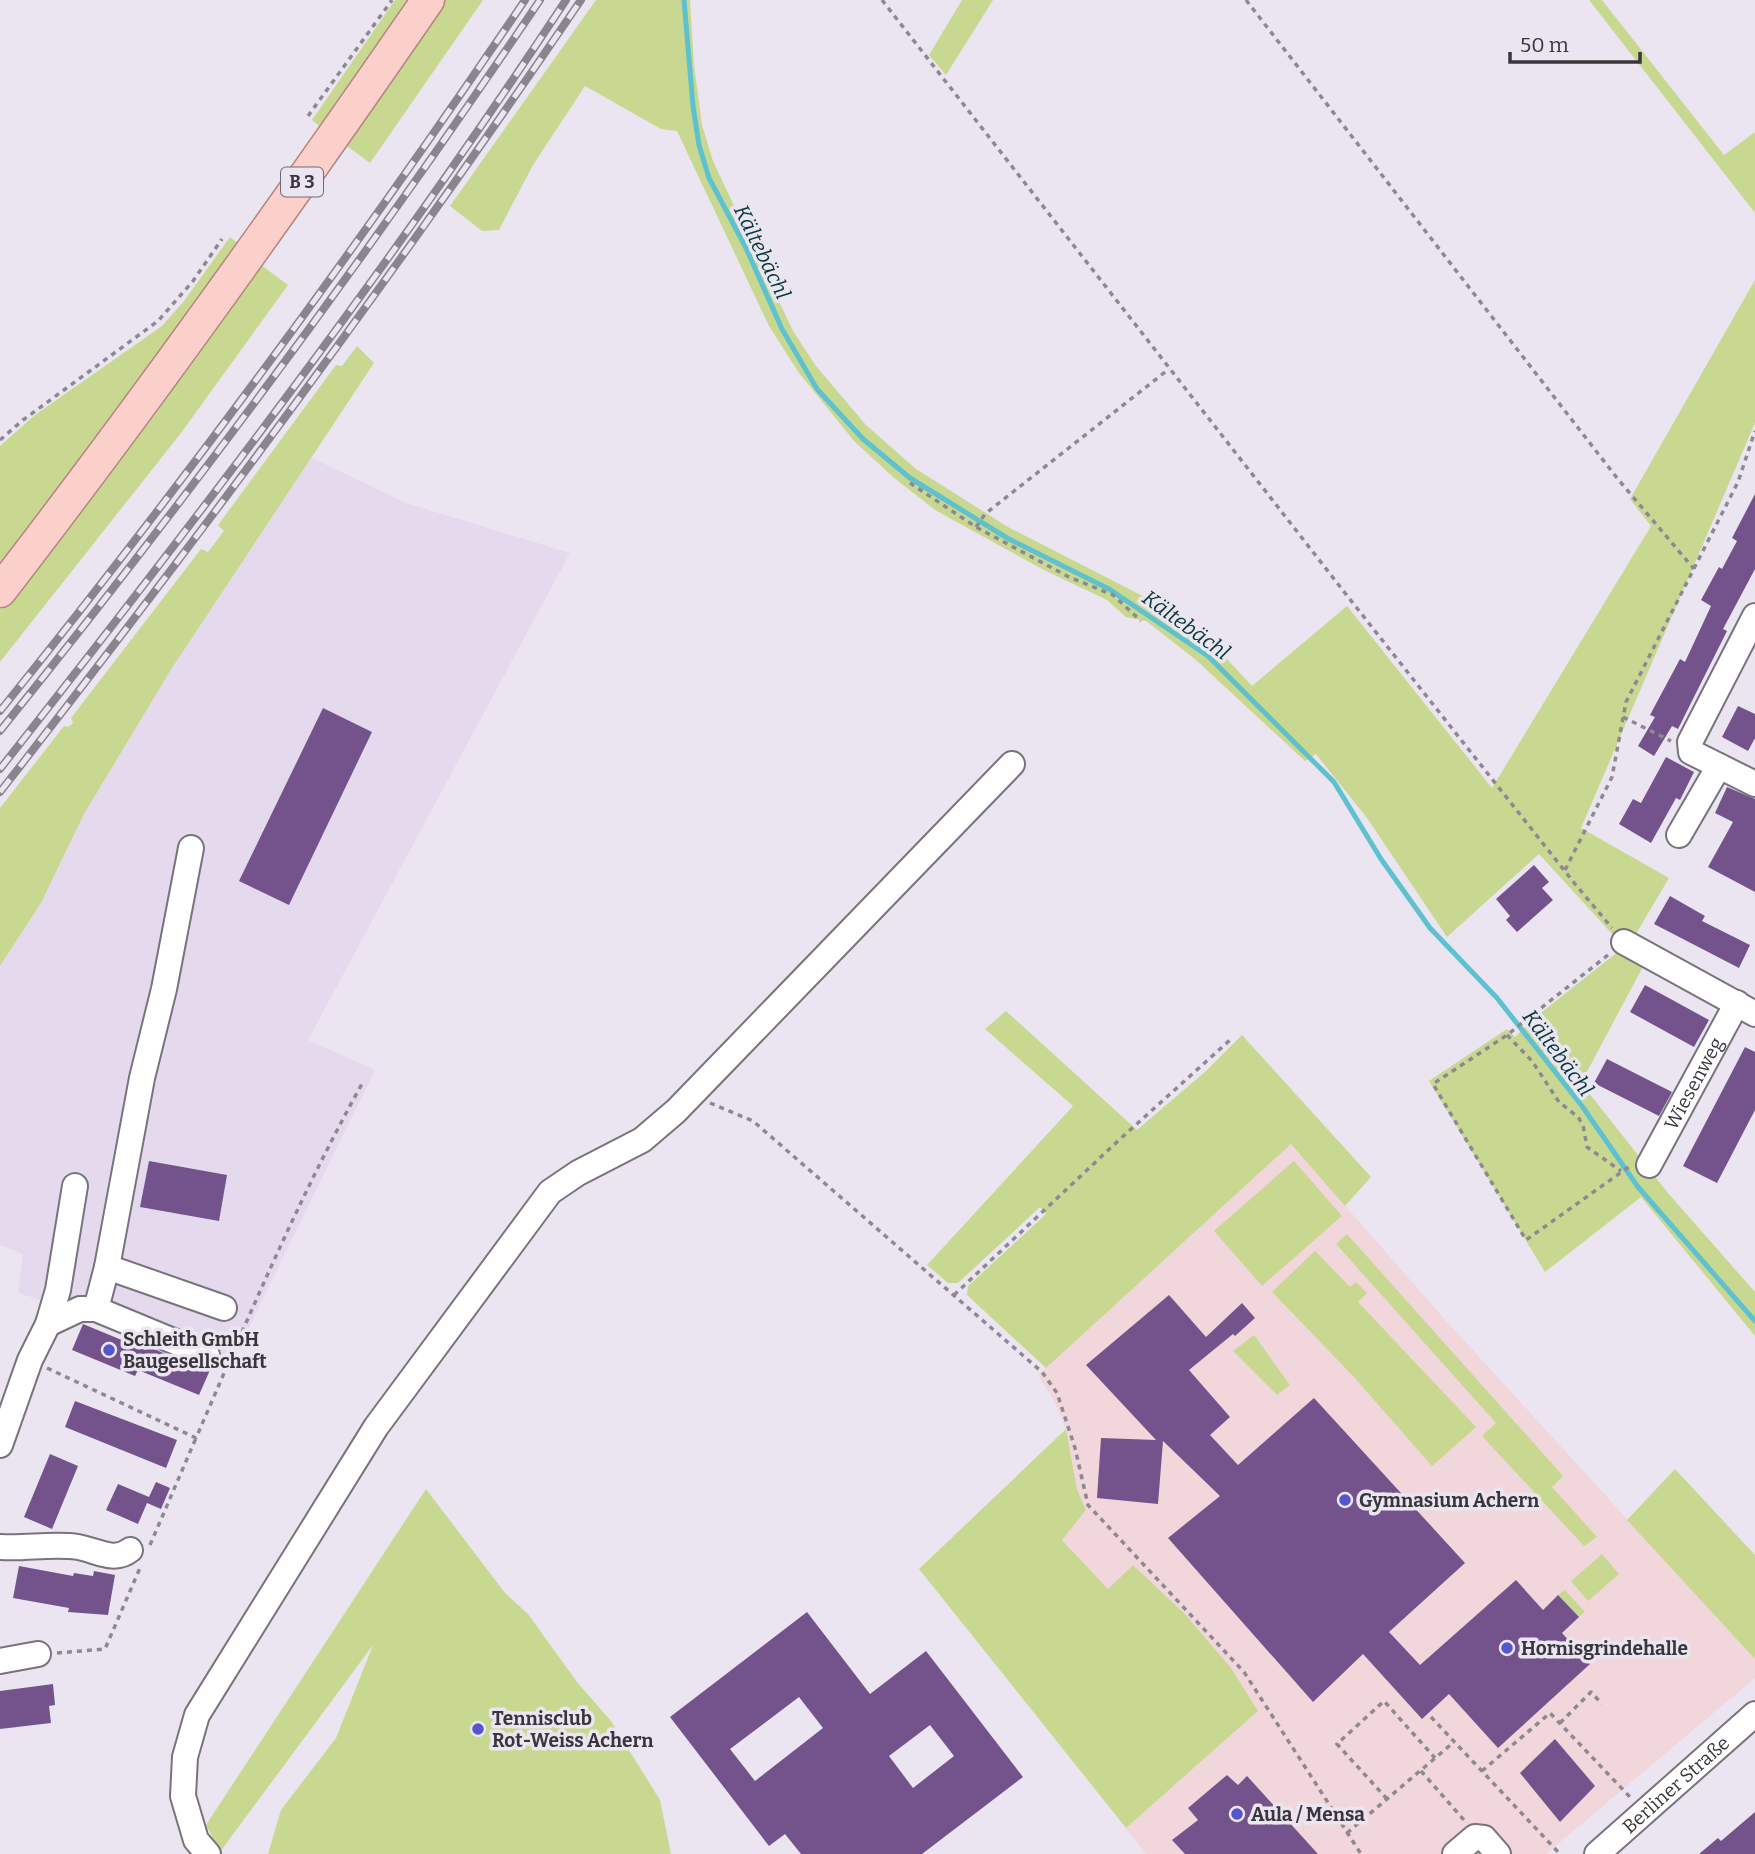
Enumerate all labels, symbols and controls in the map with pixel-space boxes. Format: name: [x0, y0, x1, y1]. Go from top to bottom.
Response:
scale bar: [1510, 21, 1640, 65]
text: 50 m: [1520, 32, 1569, 58]
road number: B 3: [281, 168, 323, 196]
water label: Kältebächl: [728, 201, 796, 304]
water label: Kältebächl: [1137, 585, 1235, 666]
water label: Kältebächl: [1517, 1005, 1599, 1102]
street label: Wiesenweg: [1659, 1033, 1728, 1133]
place label: Schleith GmbH Baugesellschaft: [123, 1328, 267, 1373]
marker: Schleith GmbH Baugesellschaft: [101, 1342, 117, 1358]
place label: Gymnasium Achern: [1359, 1489, 1540, 1512]
marker: Gymnasium Achern: [1337, 1492, 1353, 1508]
place label: Hornisgrindehalle: [1521, 1637, 1688, 1660]
marker: Hornisgrindehalle: [1499, 1640, 1515, 1656]
place label: Tennisclub Rot-Weiss Achern: [492, 1707, 654, 1752]
marker: Tennisclub Rot-Weiss Achern: [470, 1721, 486, 1737]
street label: Berliner Straße: [1617, 1731, 1734, 1838]
place label: Aula / Mensa: [1251, 1803, 1365, 1826]
marker: Aula / Mensa: [1229, 1806, 1245, 1822]

